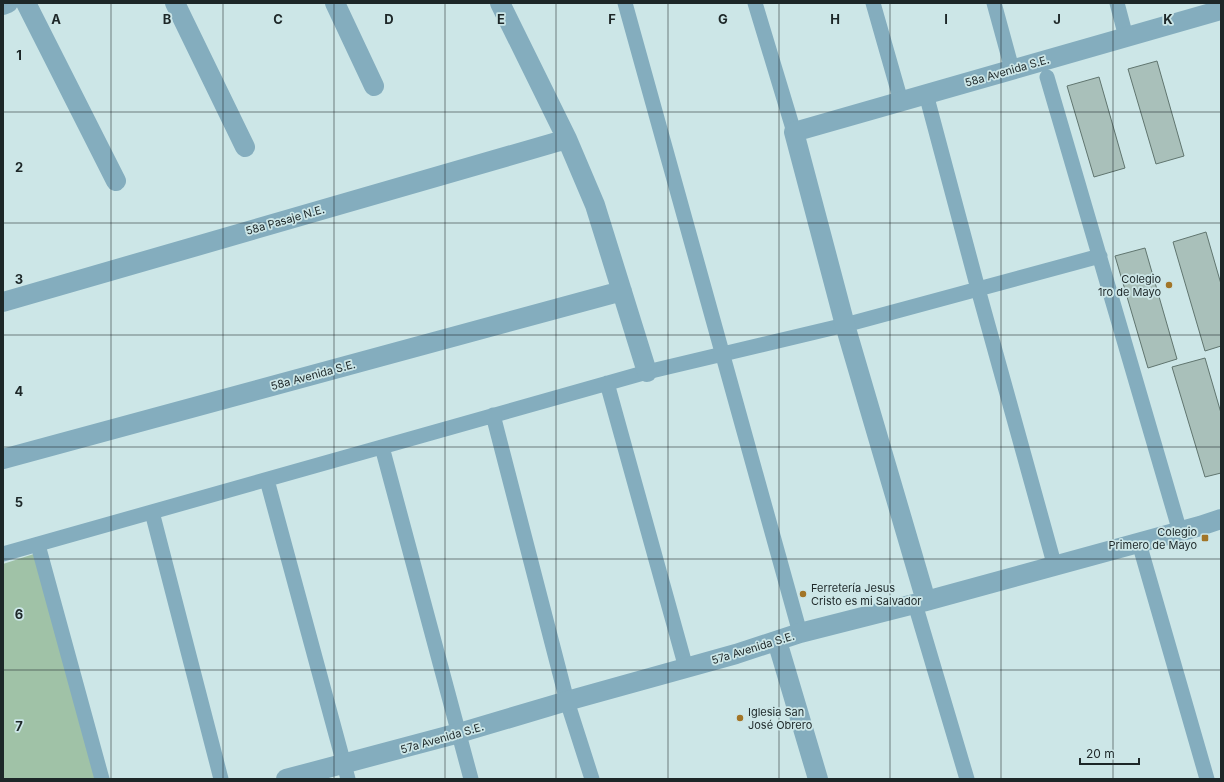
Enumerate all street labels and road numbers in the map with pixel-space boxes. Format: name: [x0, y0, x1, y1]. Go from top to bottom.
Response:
street label: 58a Avenida S.E.: [963, 52, 1051, 90]
street label: 58a Pasaje N.E.: [244, 202, 326, 238]
street label: 58a Avenida S.E.: [269, 357, 357, 393]
street label: 57a Avenida S.E.: [710, 629, 796, 667]
street label: 57a Avenida S.E.: [399, 719, 485, 757]

